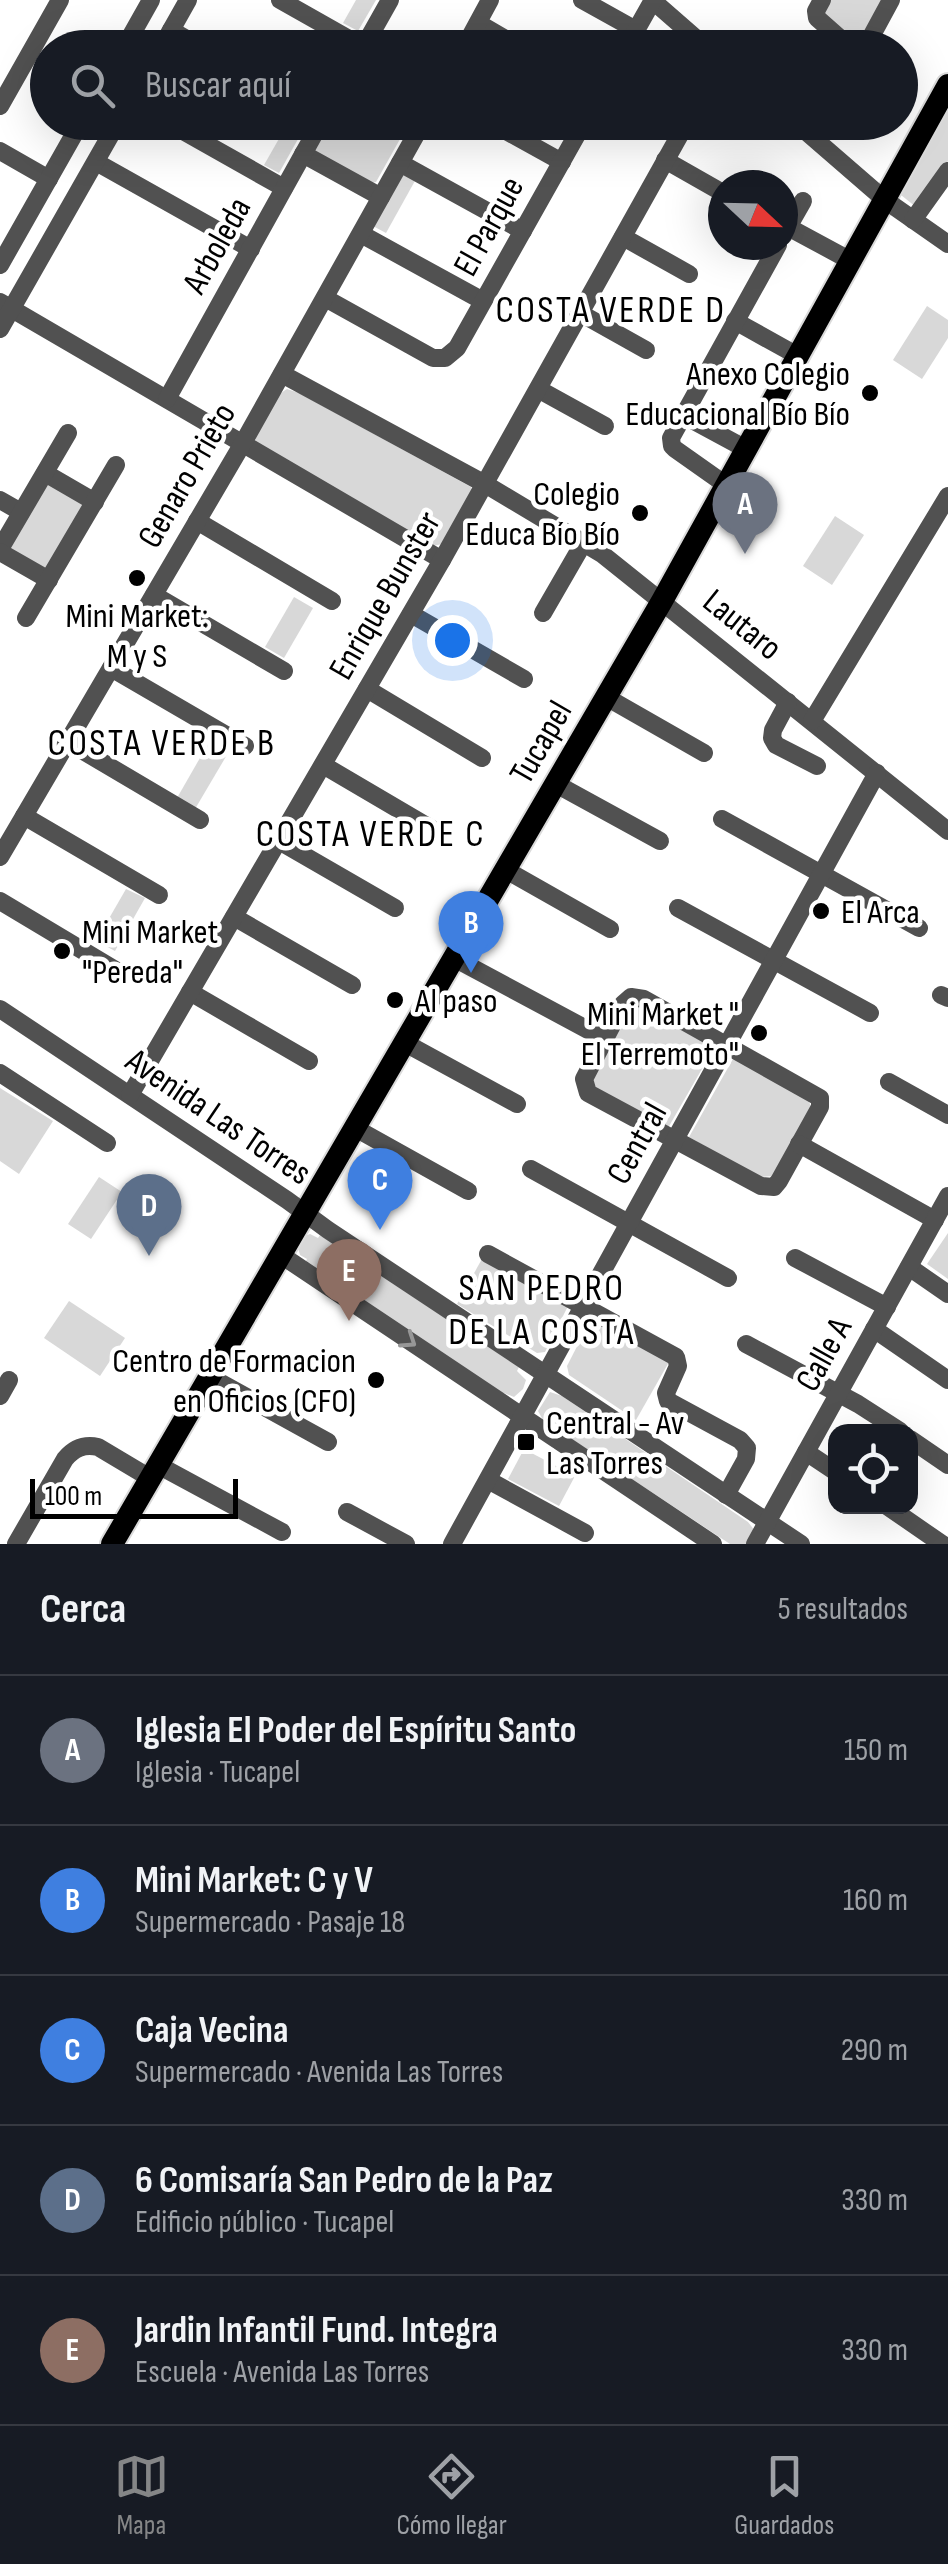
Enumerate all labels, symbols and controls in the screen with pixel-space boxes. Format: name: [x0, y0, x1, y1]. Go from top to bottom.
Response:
search box: [30, 30, 918, 140]
icon: search: [65, 58, 120, 113]
text: Buscar aquí: [145, 63, 291, 108]
street label: El Parque: [445, 169, 534, 284]
north arrow: [708, 170, 798, 260]
street label: Arboleda: [173, 190, 261, 302]
district label: COSTA VERDE D: [496, 288, 726, 333]
place label: Anexo Colegio Educacional Bío Bío: [625, 353, 850, 436]
marker: Anexo Colegio Educacional Bío Bío: [859, 382, 881, 404]
street label: Genaro Prieto: [129, 396, 246, 556]
pin: A: [712, 472, 778, 554]
place label: Colegio Educa Bío Bío: [465, 473, 620, 556]
marker: Colegio Educa Bío Bío: [629, 502, 651, 524]
street label: Enrique Bunster: [320, 504, 451, 687]
marker: Mini Market: M y S: [126, 567, 148, 589]
street label: Lautaro: [694, 580, 790, 670]
place label: Mini Market: M y S: [66, 595, 208, 678]
your location: [427, 615, 478, 666]
street label: Tucapel: [501, 694, 582, 792]
district label: COSTA VERDE B: [48, 721, 277, 766]
district label: COSTA VERDE C: [256, 812, 486, 857]
pin: B: [438, 890, 504, 973]
place label: El Arca: [841, 891, 920, 934]
marker: El Arca: [810, 900, 832, 922]
place label: Mini Market "Pereda": [82, 911, 218, 994]
marker: Mini Market "Pereda": [51, 940, 73, 962]
place label: Al paso: [414, 980, 498, 1023]
marker: Al paso: [384, 989, 406, 1011]
place label: Mini Market " El Terremoto": [581, 993, 739, 1076]
marker: Mini Market " El Terremoto": [748, 1022, 770, 1044]
street label: Avenida Las Torres: [117, 1039, 319, 1195]
street label: Central: [598, 1096, 677, 1192]
pin: C: [348, 1148, 412, 1230]
pin: D: [116, 1174, 182, 1256]
pin: E: [316, 1238, 382, 1321]
district label: SAN PEDRO DE LA COSTA: [448, 1266, 636, 1355]
street label: Calle A: [787, 1310, 862, 1399]
one-way arrow: [398, 1329, 417, 1347]
place label: Centro de Formacion en Oficios (CFO): [112, 1340, 356, 1423]
marker: Centro de Formacion en Oficios (CFO): [365, 1369, 387, 1391]
place label: Central - Av Las Torres: [546, 1402, 684, 1485]
map controls: [828, 1424, 918, 1514]
button: locate: [828, 1424, 918, 1514]
marker: Central - Av Las Torres: [515, 1431, 537, 1453]
scale bar: [30, 1474, 238, 1518]
text: 100 m: [45, 1480, 102, 1513]
text: Cerca: [40, 1584, 126, 1635]
text: 5 resultados: [778, 1590, 908, 1629]
text: Iglesia El Poder del Espíritu Santo: [135, 1708, 576, 1753]
text: A: [65, 1731, 80, 1770]
text: 150 m: [844, 1731, 908, 1770]
text: Iglesia · Tucapel: [135, 1753, 300, 1792]
text: Mini Market: C y V: [135, 1858, 373, 1903]
text: B: [65, 1881, 80, 1920]
text: 160 m: [843, 1881, 908, 1920]
text: Supermercado · Pasaje 18: [135, 1903, 405, 1942]
text: Caja Vecina: [135, 2008, 288, 2053]
text: C: [64, 2031, 81, 2070]
text: 290 m: [841, 2031, 908, 2070]
text: Supermercado · Avenida Las Torres: [135, 2053, 503, 2092]
text: 6 Comisaría San Pedro de la Paz: [135, 2158, 553, 2203]
text: D: [64, 2181, 81, 2220]
text: 330 m: [841, 2181, 908, 2220]
text: Edificio público · Tucapel: [135, 2203, 394, 2242]
text: Jardin Infantil Fund. Integra: [135, 2308, 498, 2353]
text: E: [66, 2331, 79, 2370]
text: 330 m: [841, 2331, 908, 2370]
text: Escuela · Avenida Las Torres: [135, 2353, 429, 2392]
tab: Mapa: [114, 2449, 169, 2542]
tab: Cómo llegar: [396, 2449, 507, 2542]
tab: Guardados: [734, 2449, 834, 2542]

